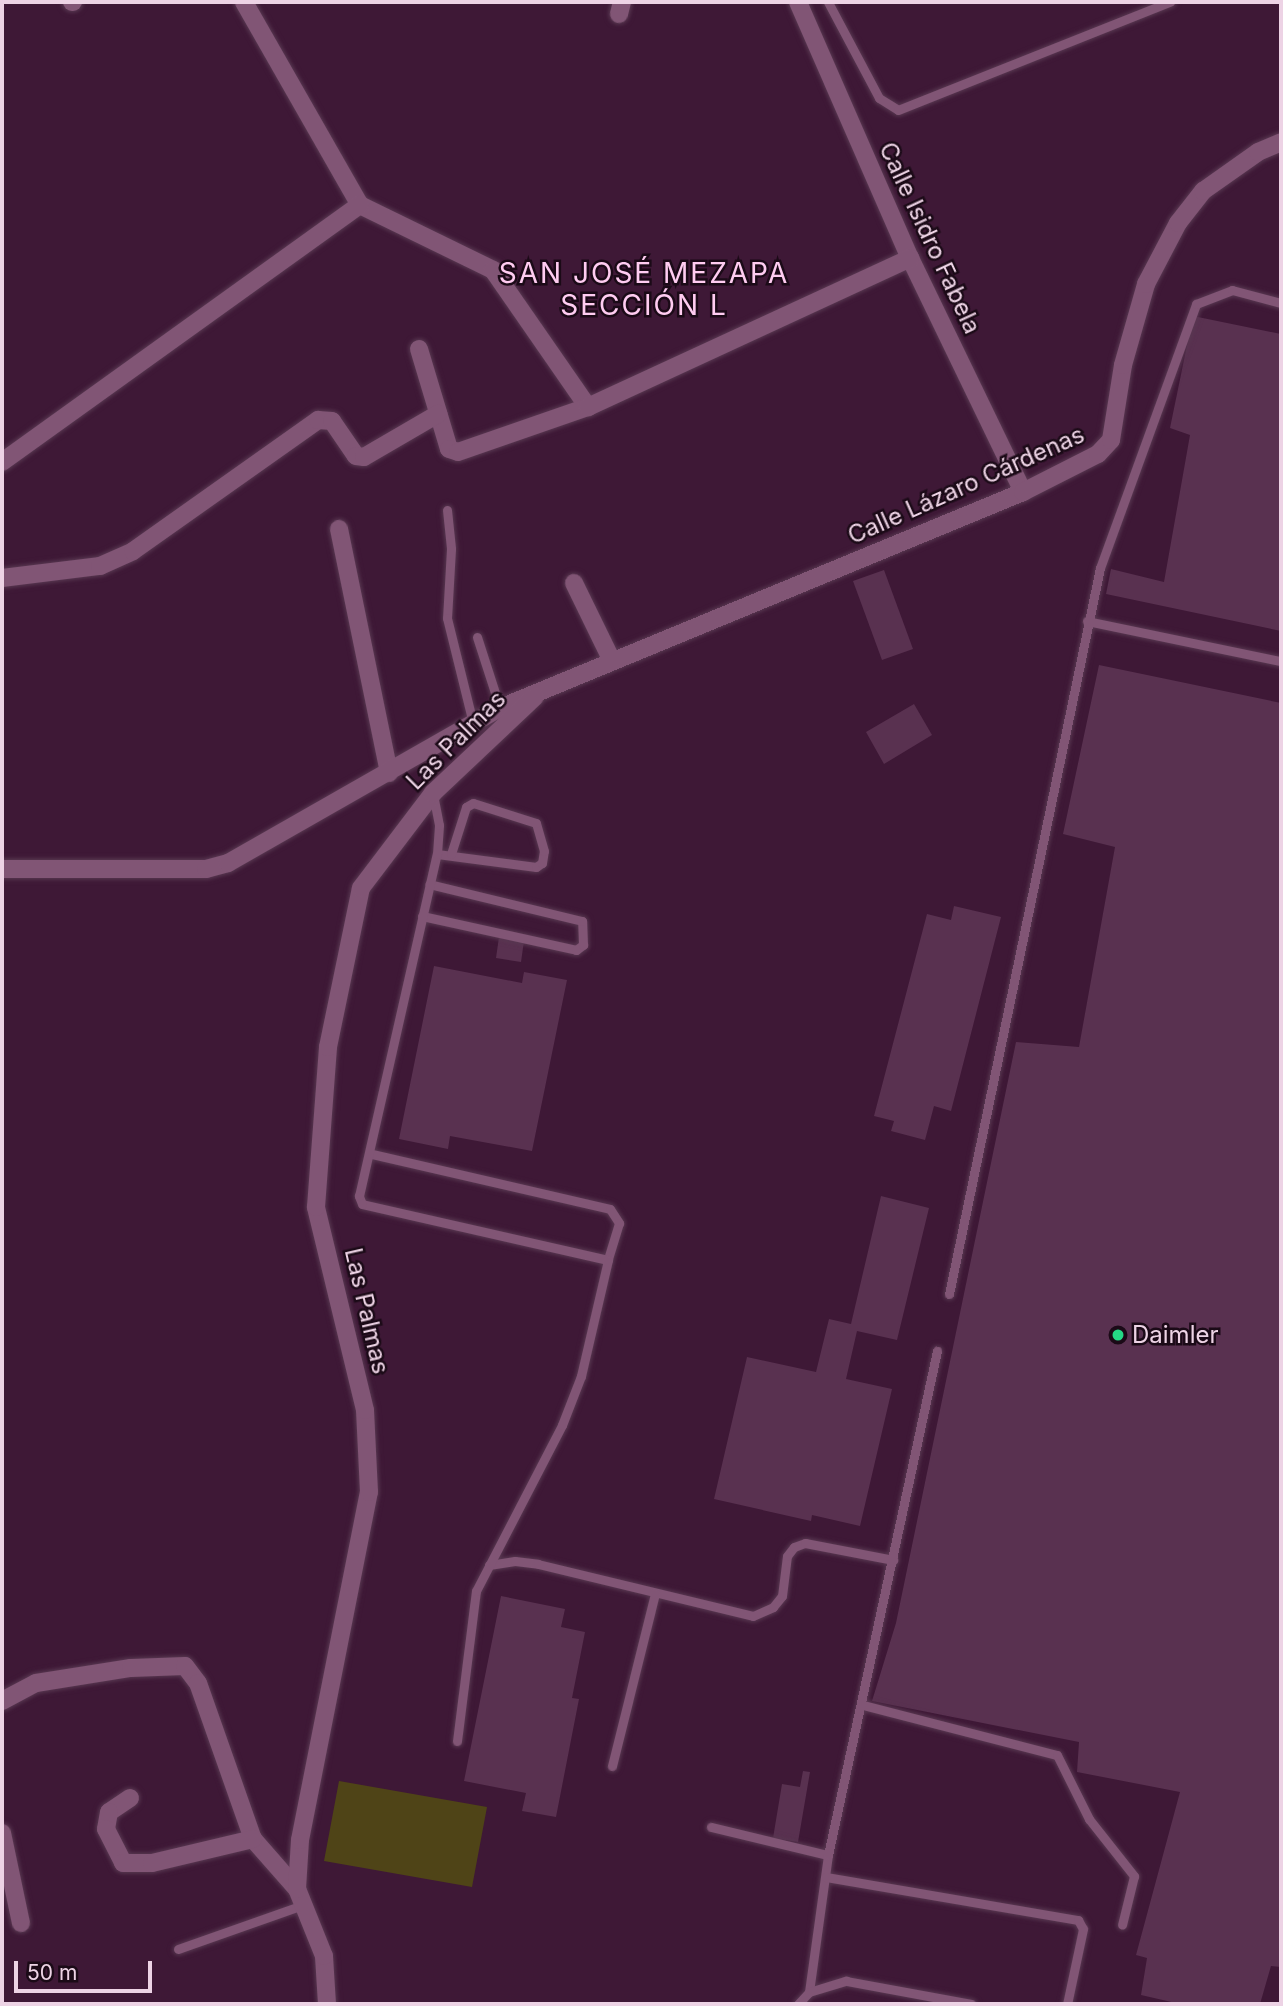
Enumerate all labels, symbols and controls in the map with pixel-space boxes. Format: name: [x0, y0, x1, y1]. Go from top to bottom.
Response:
street label: Calle Isidro Fabela: [873, 138, 987, 338]
district label: SAN JOSÉ MEZAPA SECCIÓN L: [501, 256, 787, 322]
street label: Calle Lázaro Cárdenas: [843, 420, 1089, 550]
street label: Las Palmas: [400, 684, 512, 796]
street label: Las Palmas: [339, 1245, 395, 1377]
place label: Daimler: [1132, 1321, 1218, 1349]
marker: Daimler: [1110, 1327, 1126, 1343]
scale bar: [18, 1946, 156, 1990]
text: 50 m: [27, 1960, 77, 1985]

